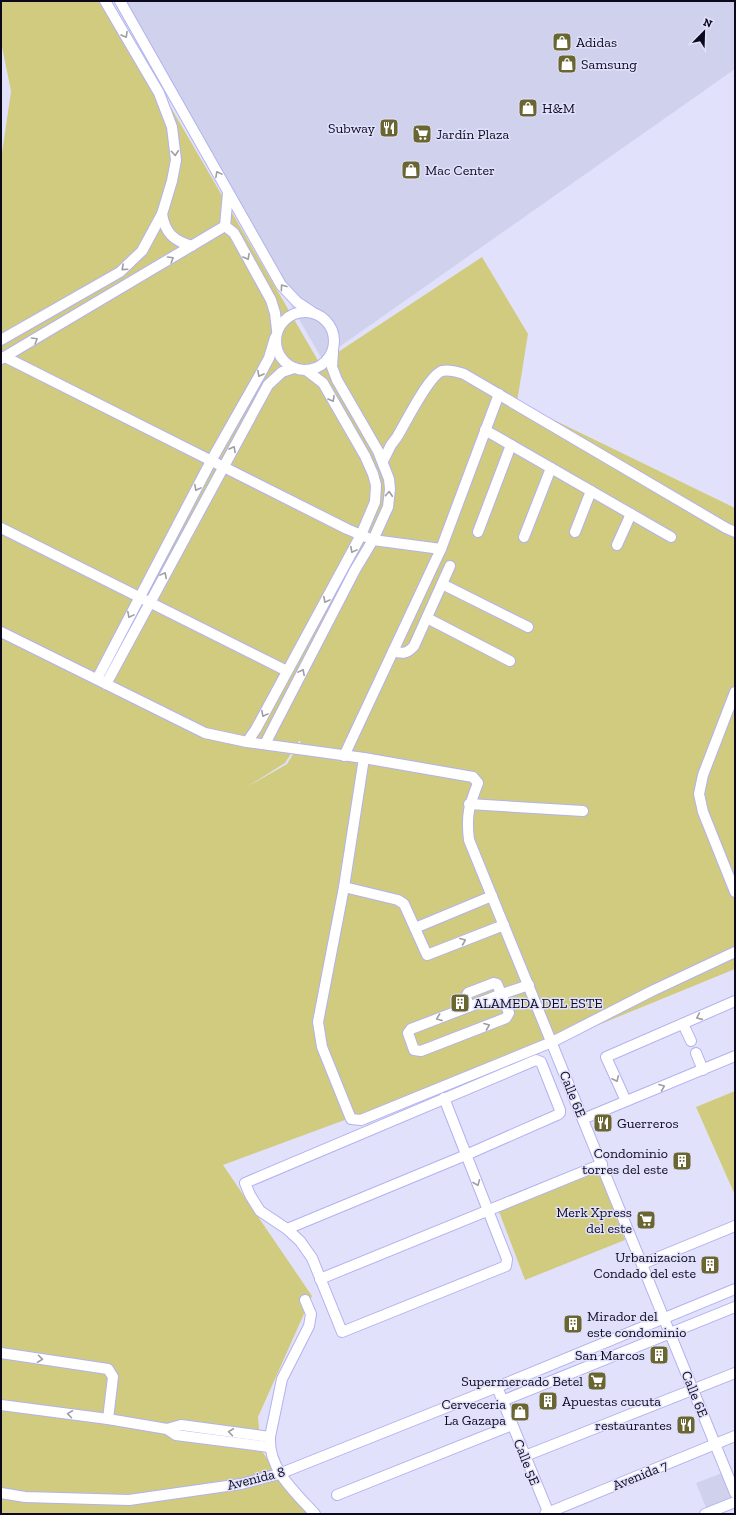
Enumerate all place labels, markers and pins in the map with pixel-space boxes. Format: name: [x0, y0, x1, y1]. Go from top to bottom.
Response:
shop icon: Adidas: [551, 31, 573, 53]
place label: Adidas: [576, 34, 617, 51]
shop icon: Samsung: [556, 53, 578, 75]
place label: Samsung: [581, 56, 637, 73]
shop icon: H&M: [517, 97, 539, 119]
place label: H&M: [542, 100, 575, 117]
restaurant icon: Subway: [378, 117, 400, 139]
place label: Subway: [328, 120, 376, 137]
supermarket icon: Jardín Plaza: [411, 123, 433, 145]
place label: Jardín Plaza: [436, 126, 509, 143]
shop icon: Mac Center: [400, 159, 422, 181]
place label: Mac Center: [425, 162, 495, 179]
building icon: ALAMEDA DEL ESTE: [449, 992, 471, 1014]
place label: ALAMEDA DEL ESTE: [474, 995, 603, 1012]
restaurant icon: Guerreros: [592, 1112, 614, 1134]
place label: Guerreros: [617, 1115, 679, 1132]
place label: Condominio torres del este: [582, 1145, 668, 1178]
building icon: Condominio torres del este: [671, 1150, 693, 1172]
place label: Merk Xpress del este: [556, 1204, 632, 1237]
supermarket icon: Merk Xpress del este: [635, 1209, 657, 1231]
place label: Urbanizacion Condado del este: [594, 1249, 696, 1282]
building icon: Urbanizacion Condado del este: [699, 1254, 721, 1276]
place label: Mirador del este condominio: [587, 1308, 686, 1341]
building icon: Mirador del este condominio: [562, 1313, 584, 1335]
building icon: San Marcos: [648, 1344, 670, 1366]
place label: San Marcos: [575, 1347, 645, 1364]
supermarket icon: Supermercado Betel: [586, 1370, 608, 1392]
place label: Supermercado Betel: [461, 1373, 583, 1390]
building icon: Apuestas cucuta: [537, 1390, 559, 1412]
place label: Apuestas cucuta: [562, 1393, 661, 1410]
place label: Cerveceria La Gazapa: [441, 1396, 506, 1429]
shop icon: Cerveceria La Gazapa: [509, 1401, 531, 1423]
restaurant icon: restaurantes: [675, 1414, 697, 1436]
place label: restaurantes: [595, 1417, 672, 1434]

